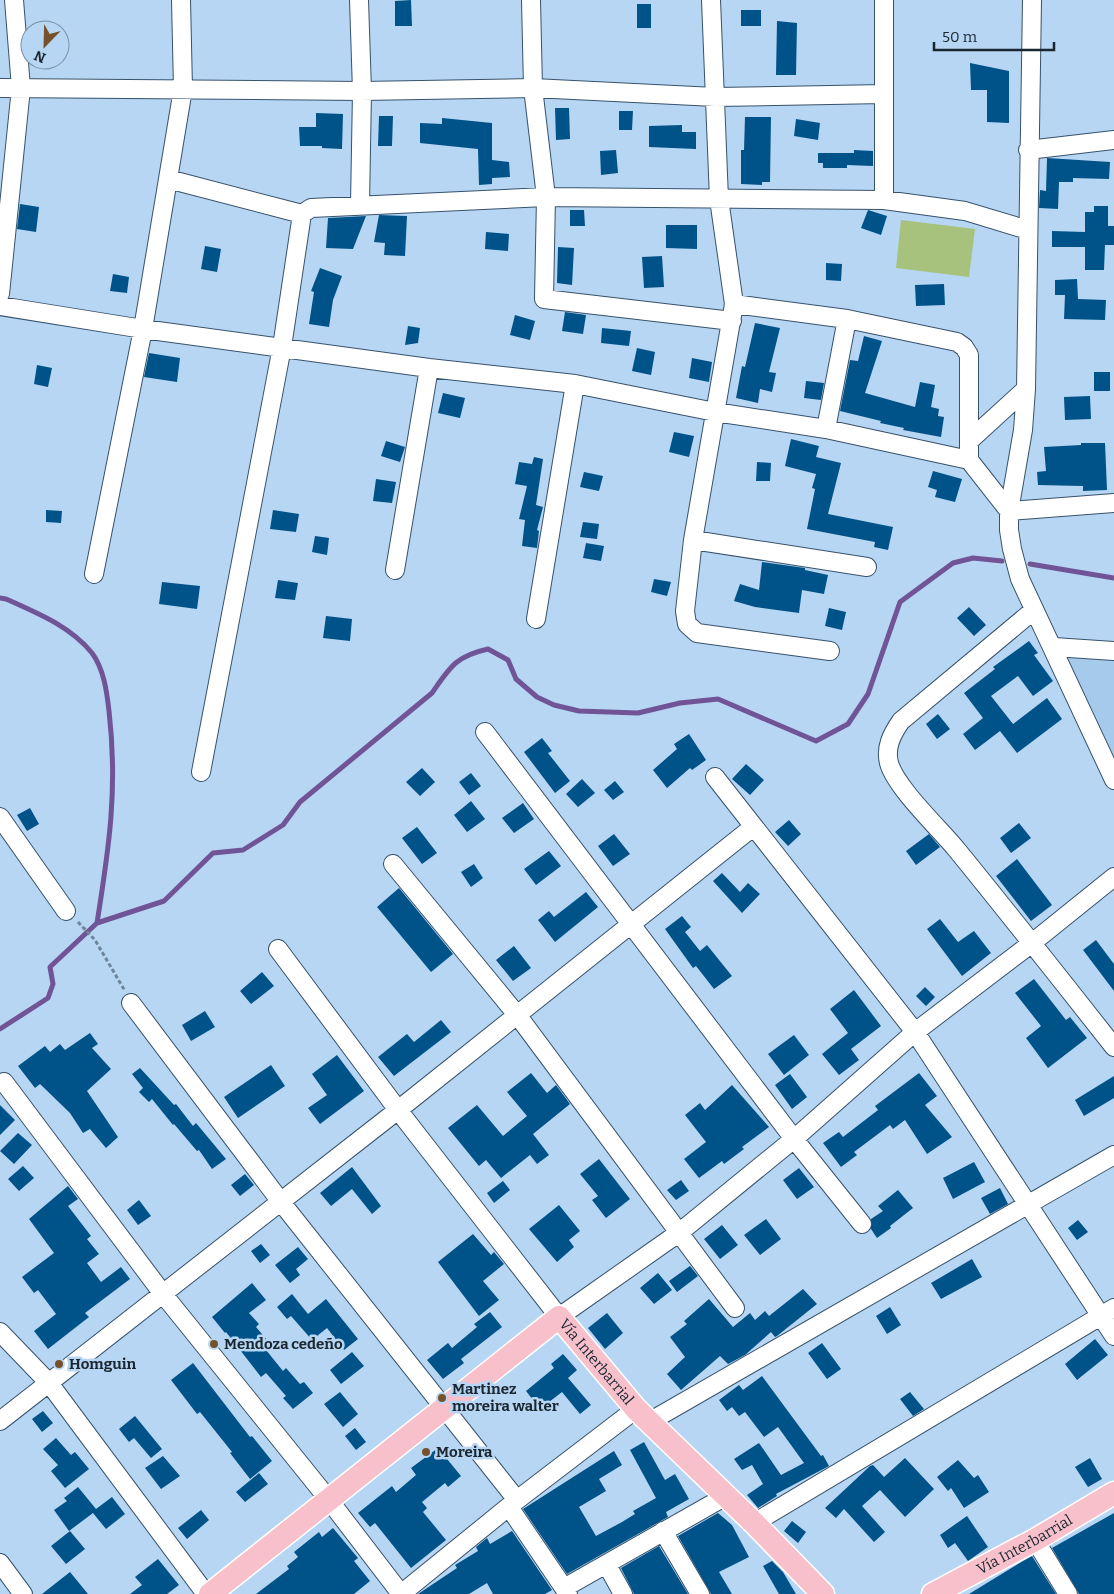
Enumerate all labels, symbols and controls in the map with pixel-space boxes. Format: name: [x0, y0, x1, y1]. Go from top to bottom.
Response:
north arrow: [20, 20, 70, 70]
scale bar: [934, 20, 1054, 52]
text: 50 m: [942, 28, 978, 46]
text: N: [32, 46, 48, 66]
street label: Vía Interbarrial: [555, 1315, 638, 1408]
place label: Mendoza cedeño: [224, 1335, 343, 1353]
marker: Mendoza cedeño: [208, 1338, 220, 1350]
place label: Homguin: [69, 1355, 137, 1373]
marker: Homguin: [53, 1358, 65, 1370]
place label: Martinez moreira walter: [452, 1380, 559, 1415]
marker: Martinez moreira walter: [436, 1392, 448, 1404]
place label: Moreira: [436, 1443, 493, 1461]
marker: Moreira: [420, 1446, 432, 1458]
street label: Vía Interbarrial: [974, 1511, 1076, 1578]

